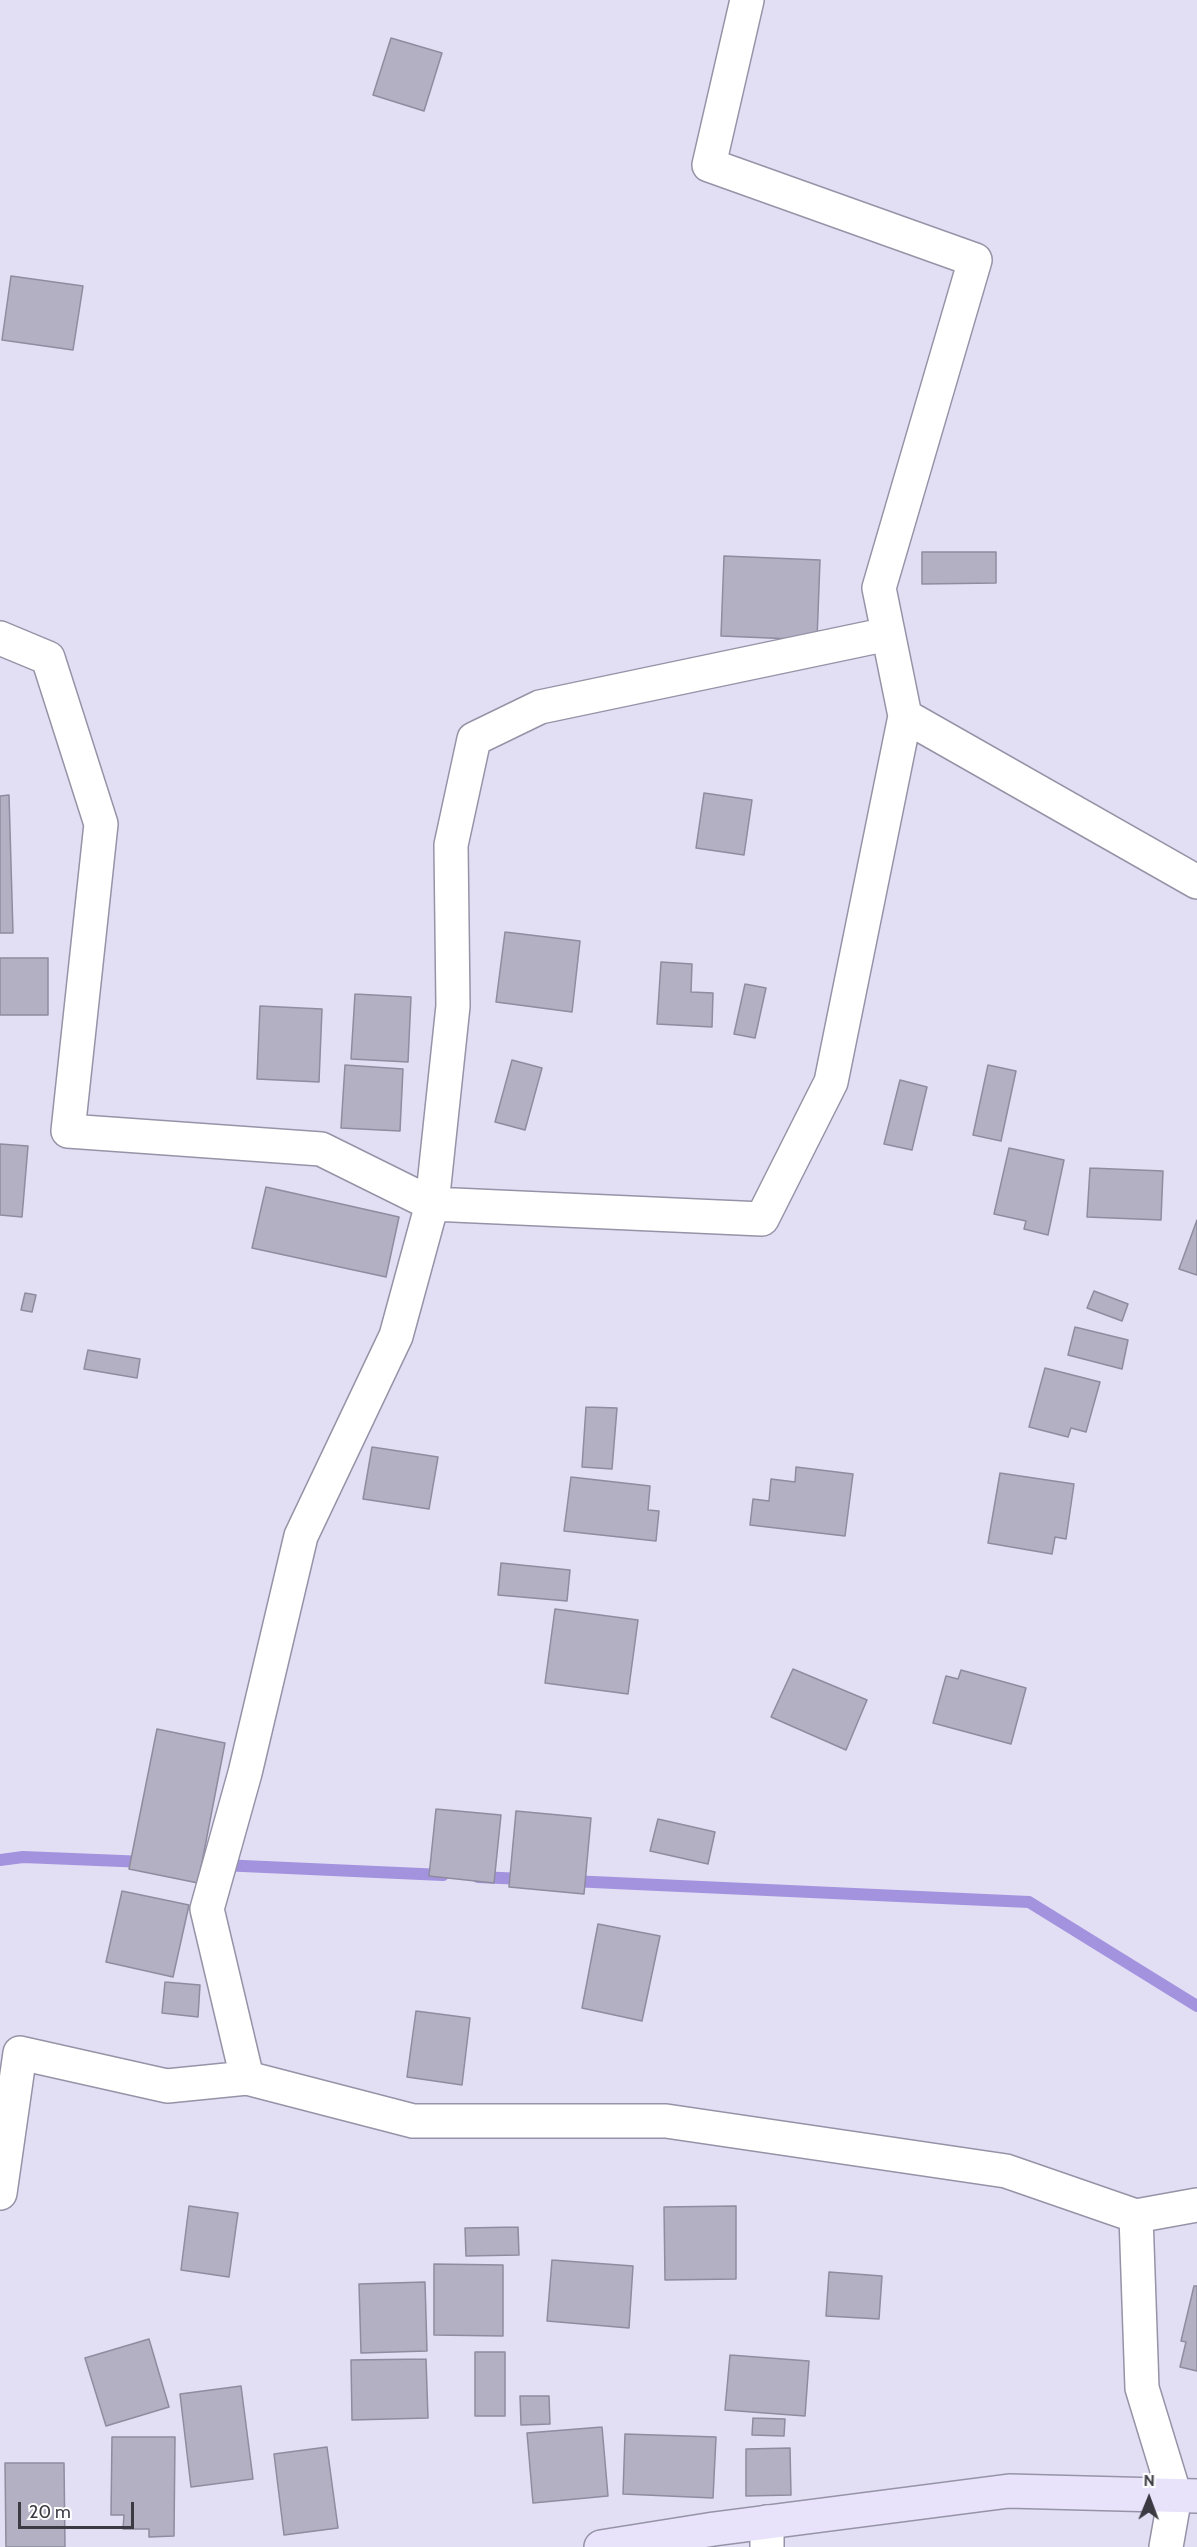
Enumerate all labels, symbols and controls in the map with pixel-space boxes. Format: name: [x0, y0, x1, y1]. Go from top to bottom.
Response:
north arrow: [1119, 2469, 1179, 2529]
text: N: [1144, 2471, 1155, 2490]
scale bar: [21, 2490, 136, 2528]
text: 20 m: [29, 2501, 71, 2523]

